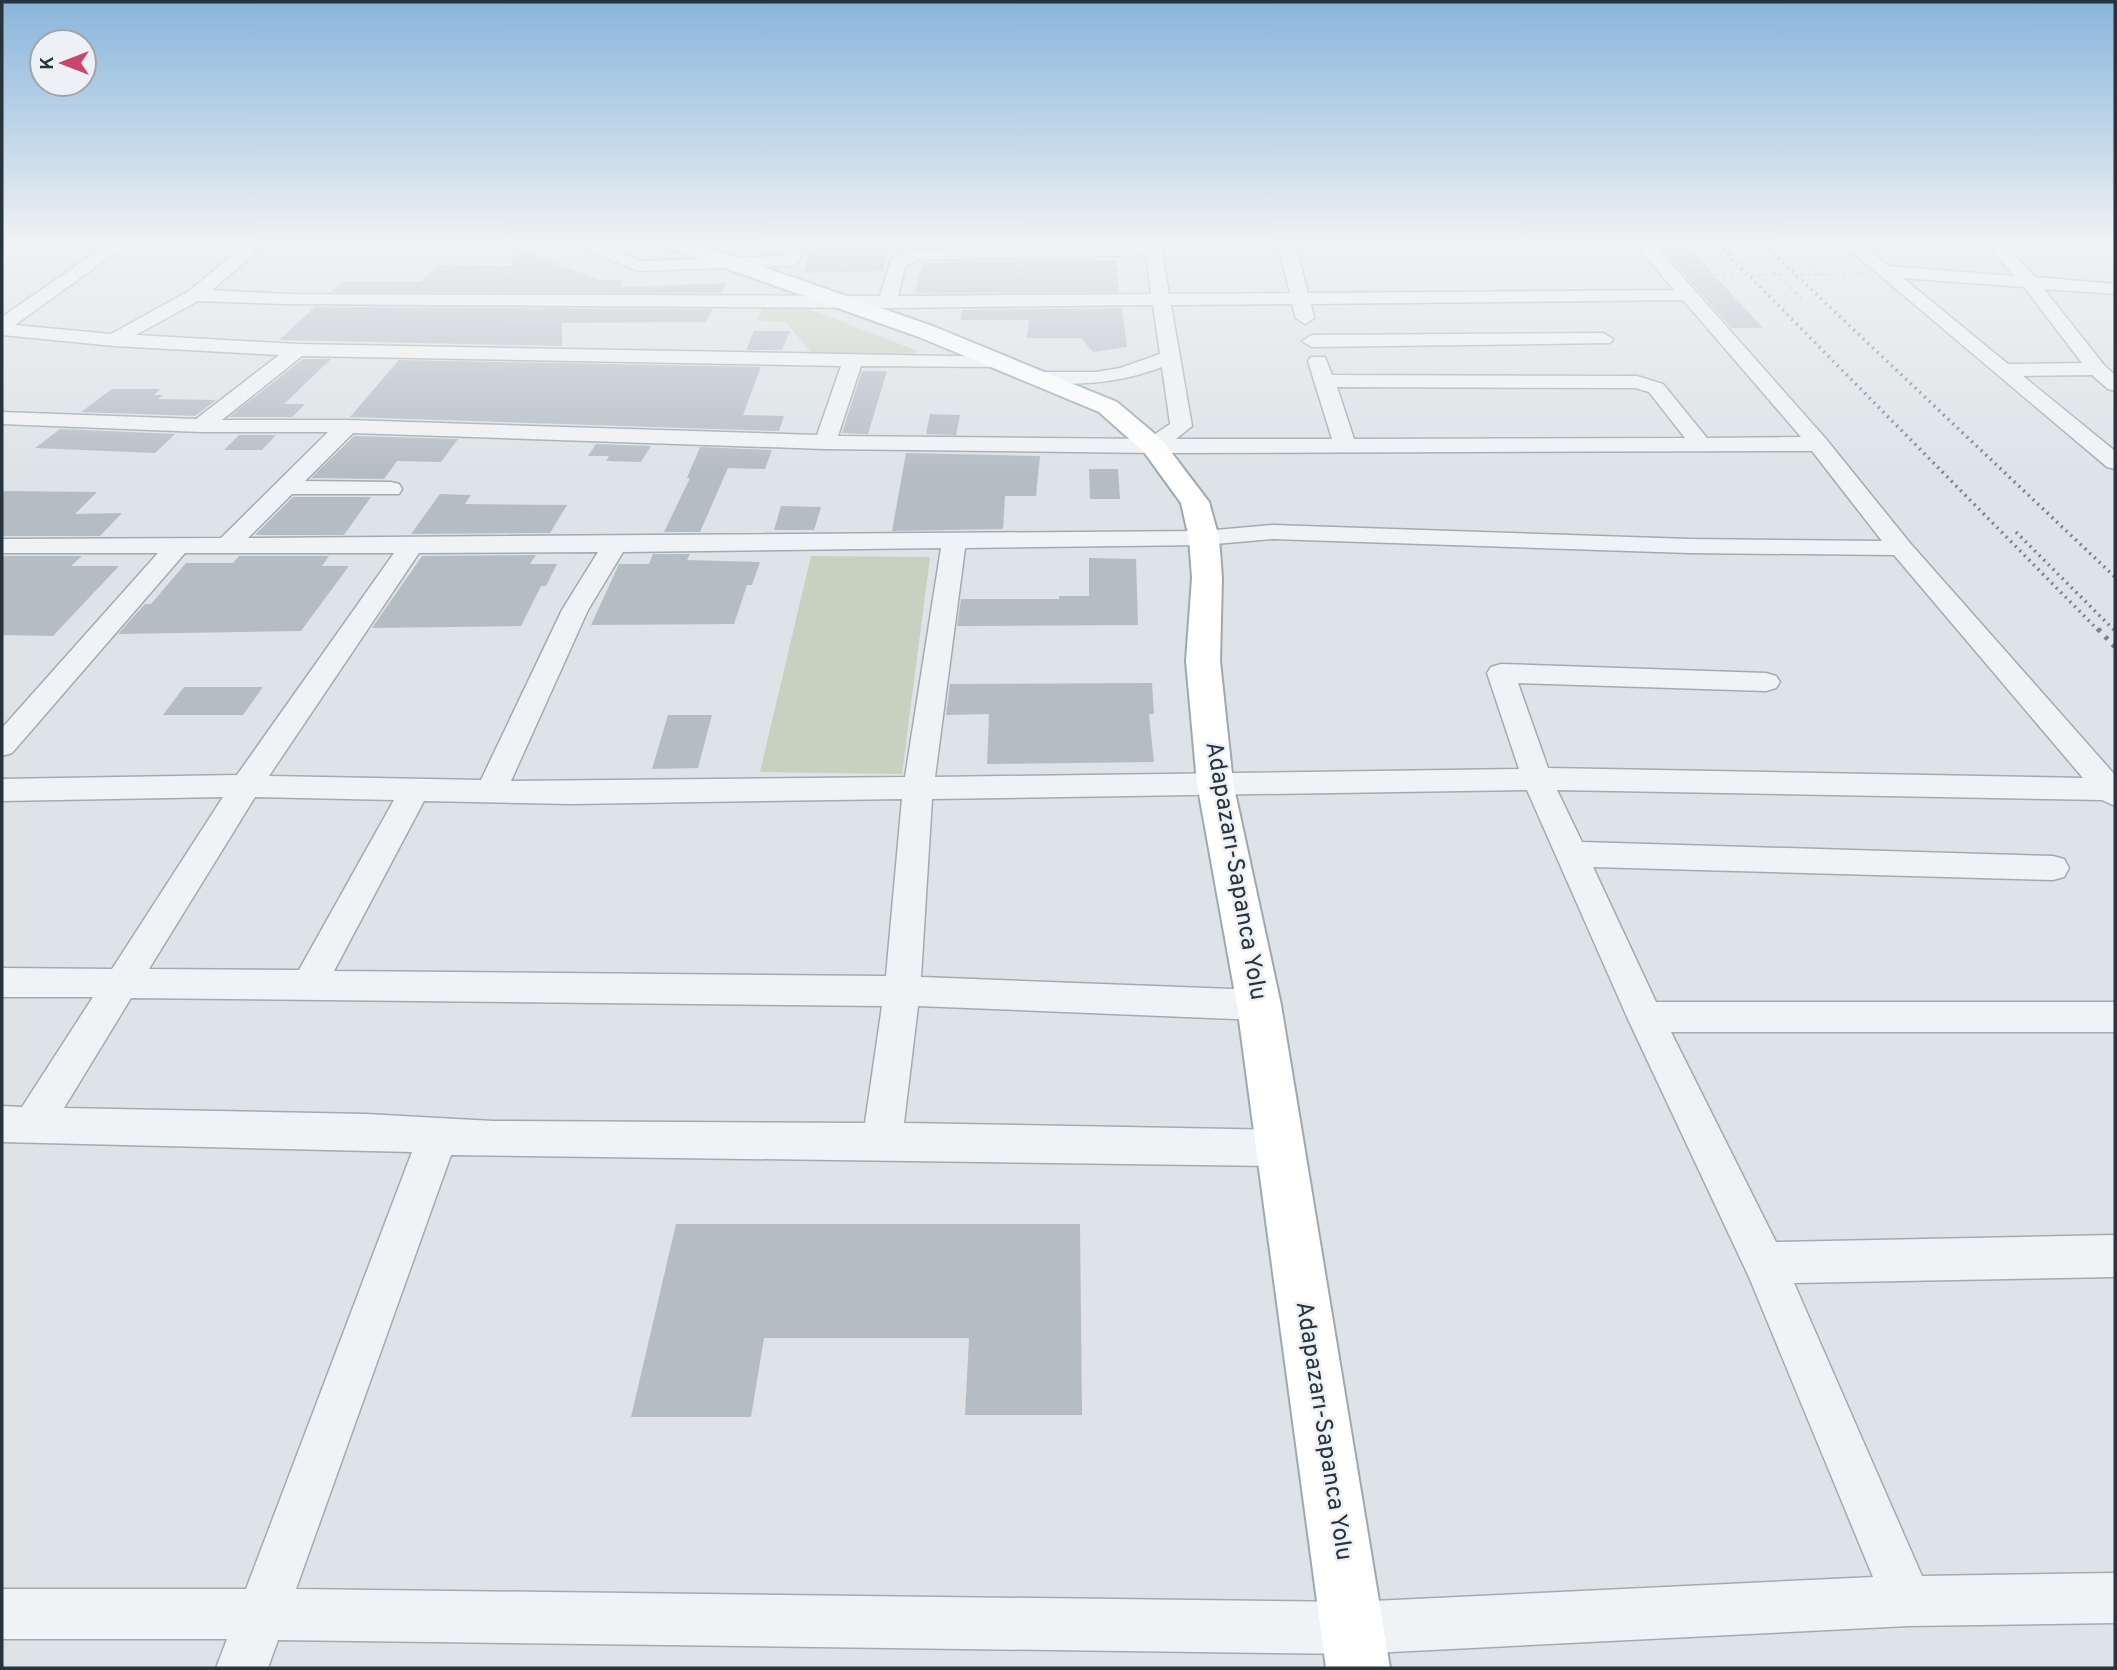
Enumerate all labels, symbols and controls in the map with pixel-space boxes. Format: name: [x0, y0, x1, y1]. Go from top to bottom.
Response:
north arrow: [28, 28, 98, 98]
text: K: [36, 56, 60, 70]
street label: Adapazarı-Sapanca Yolu: [1197, 739, 1273, 1003]
street label: Adapazarı-Sapanca Yolu: [1288, 1299, 1358, 1563]

